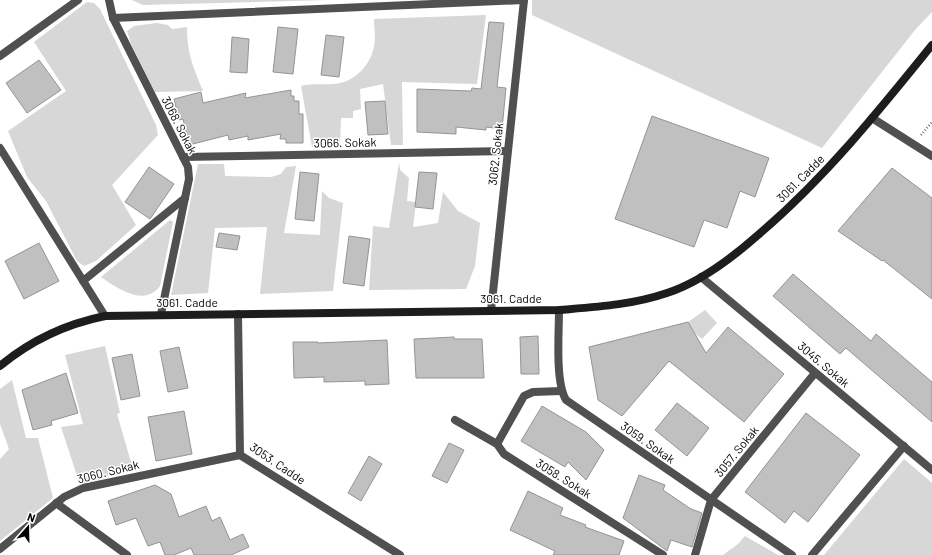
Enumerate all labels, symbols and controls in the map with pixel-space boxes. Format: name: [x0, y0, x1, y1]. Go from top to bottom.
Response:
street label: 3068. Sokak: [160, 94, 200, 156]
street label: 3062. Sokak: [485, 122, 505, 186]
street label: 3066. Sokak: [314, 134, 376, 150]
street label: 3061. Cadde: [773, 151, 827, 205]
street label: 3061. Cadde: [480, 291, 542, 305]
street label: 3061. Cadde: [156, 295, 218, 309]
street label: 3045. Sokak: [795, 338, 853, 390]
street label: 3059. Sokak: [618, 418, 678, 466]
street label: 3057. Sokak: [711, 423, 761, 479]
street label: 3053. Cadde: [248, 439, 308, 487]
street label: 3058. Sokak: [534, 455, 594, 501]
street label: 3060. Sokak: [76, 457, 140, 485]
north arrow: [8, 507, 48, 547]
text: N: [26, 510, 37, 524]

